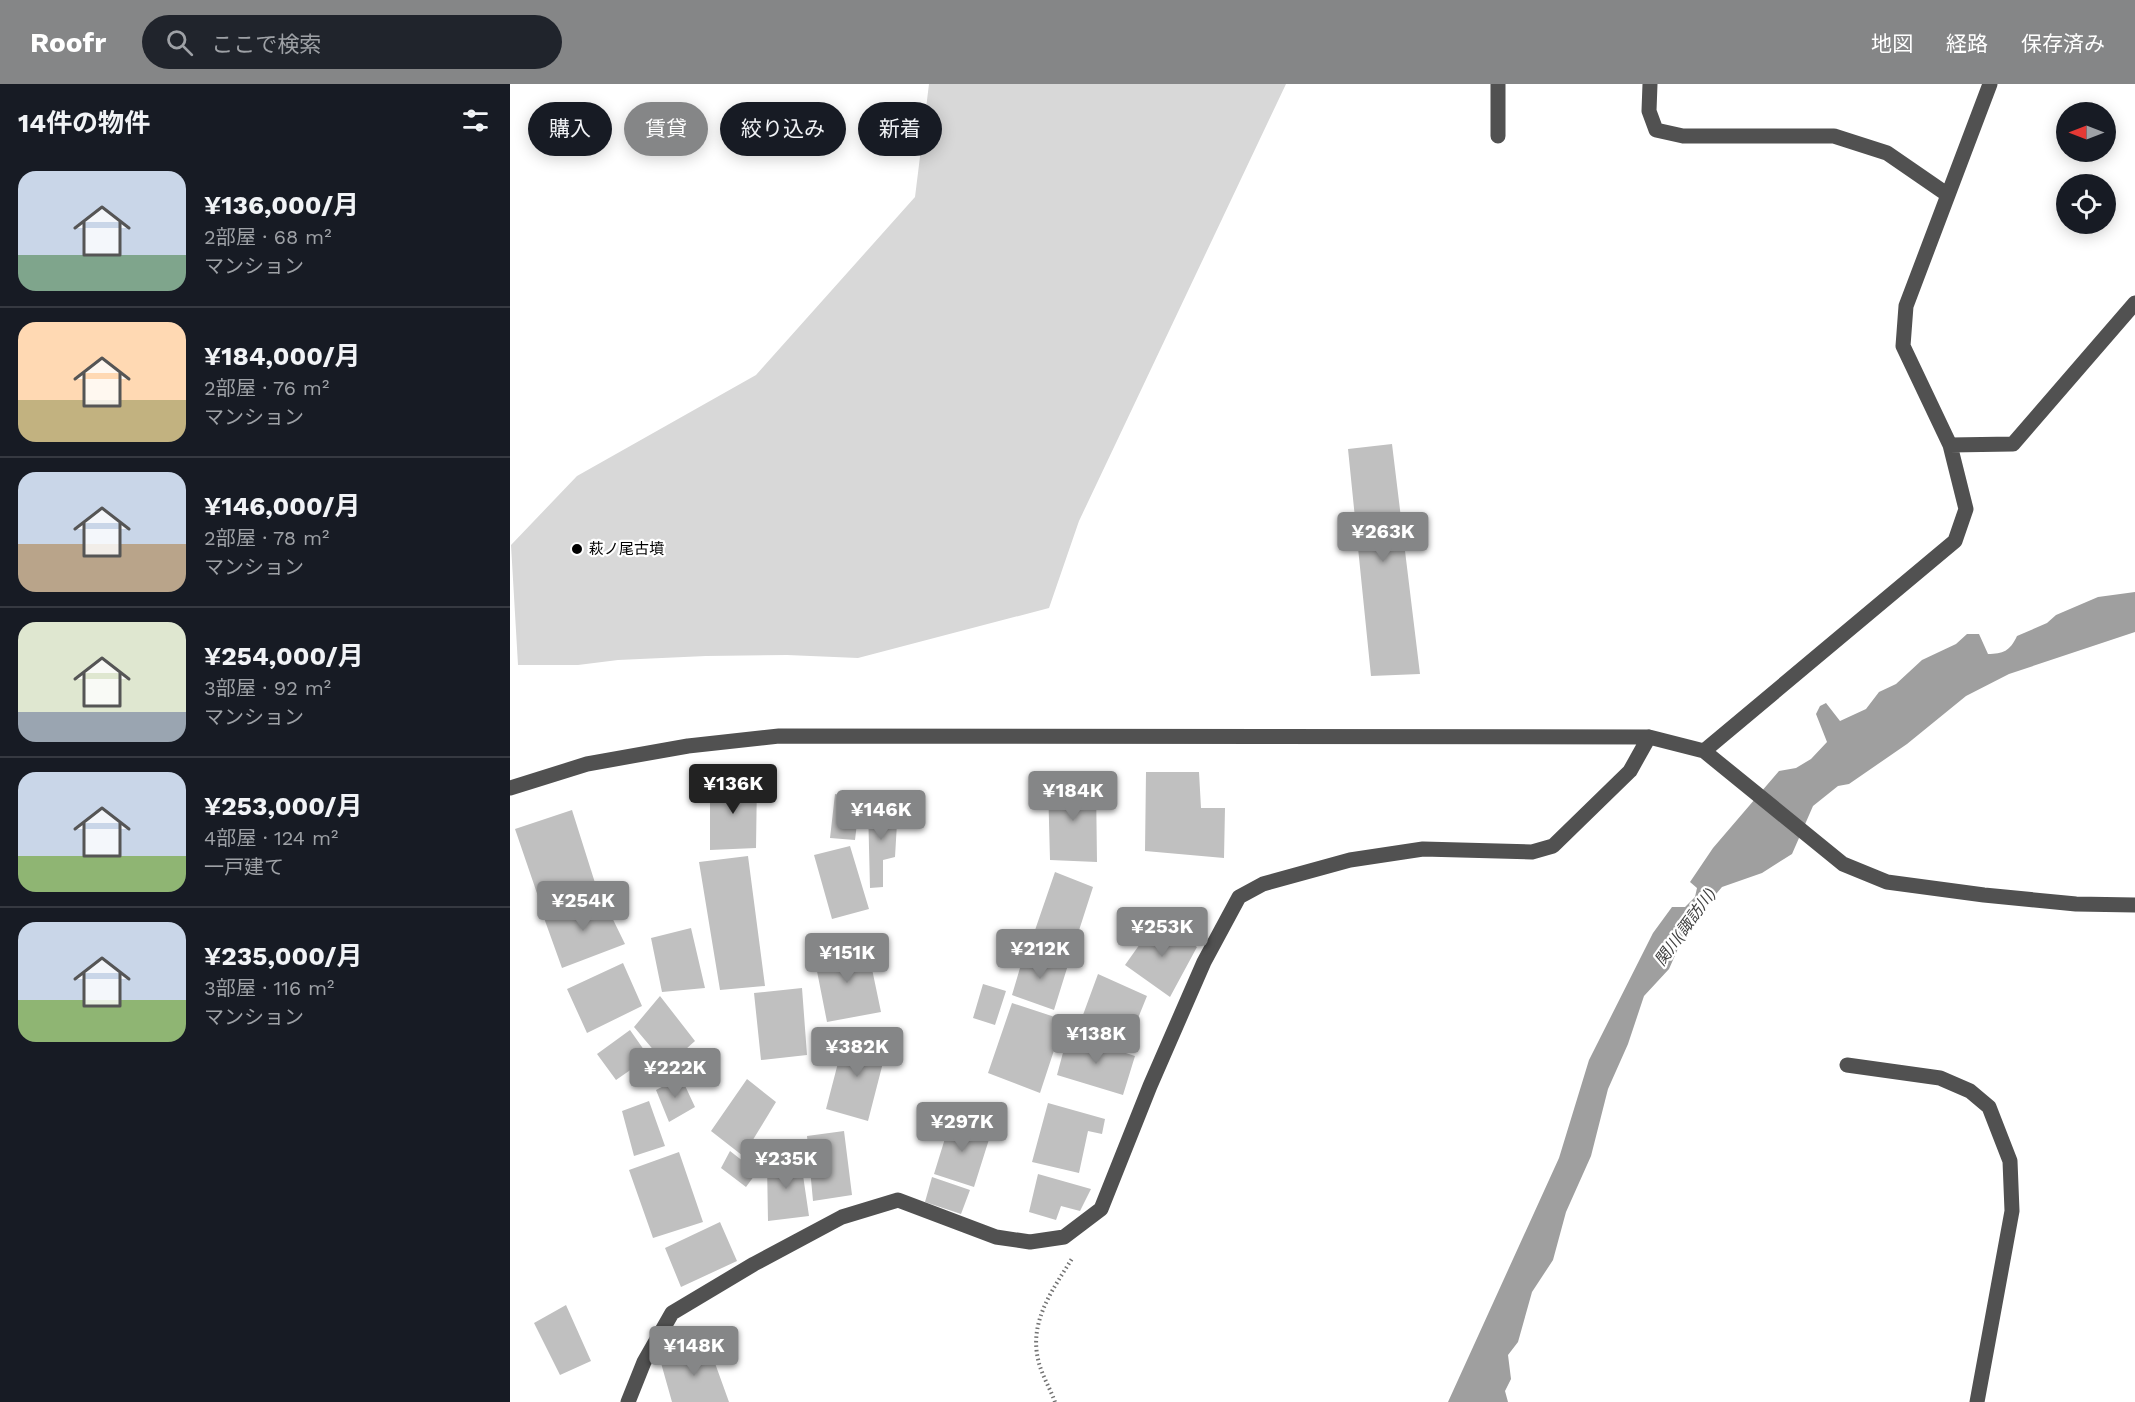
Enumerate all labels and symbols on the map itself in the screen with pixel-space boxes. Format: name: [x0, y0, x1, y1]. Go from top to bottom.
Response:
north arrow: [2056, 102, 2116, 162]
pin: ¥263K: [1341, 512, 1425, 563]
place label: 萩ノ尾古墳: [589, 540, 664, 558]
marker: 萩ノ尾古墳: [570, 542, 584, 556]
pin: ¥136K: [691, 764, 775, 815]
pin: ¥184K: [1031, 771, 1115, 822]
pin: ¥146K: [839, 790, 923, 841]
pin: ¥254K: [541, 881, 625, 932]
water label: 関川(諏訪川): [1651, 885, 1719, 969]
pin: ¥253K: [1120, 907, 1204, 958]
pin: ¥212K: [998, 929, 1082, 980]
pin: ¥151K: [805, 933, 889, 984]
pin: ¥138K: [1054, 1014, 1138, 1065]
pin: ¥382K: [815, 1027, 899, 1078]
pin: ¥222K: [633, 1048, 717, 1099]
pin: ¥297K: [920, 1102, 1004, 1153]
pin: ¥235K: [744, 1139, 828, 1190]
pin: ¥148K: [652, 1326, 736, 1377]

